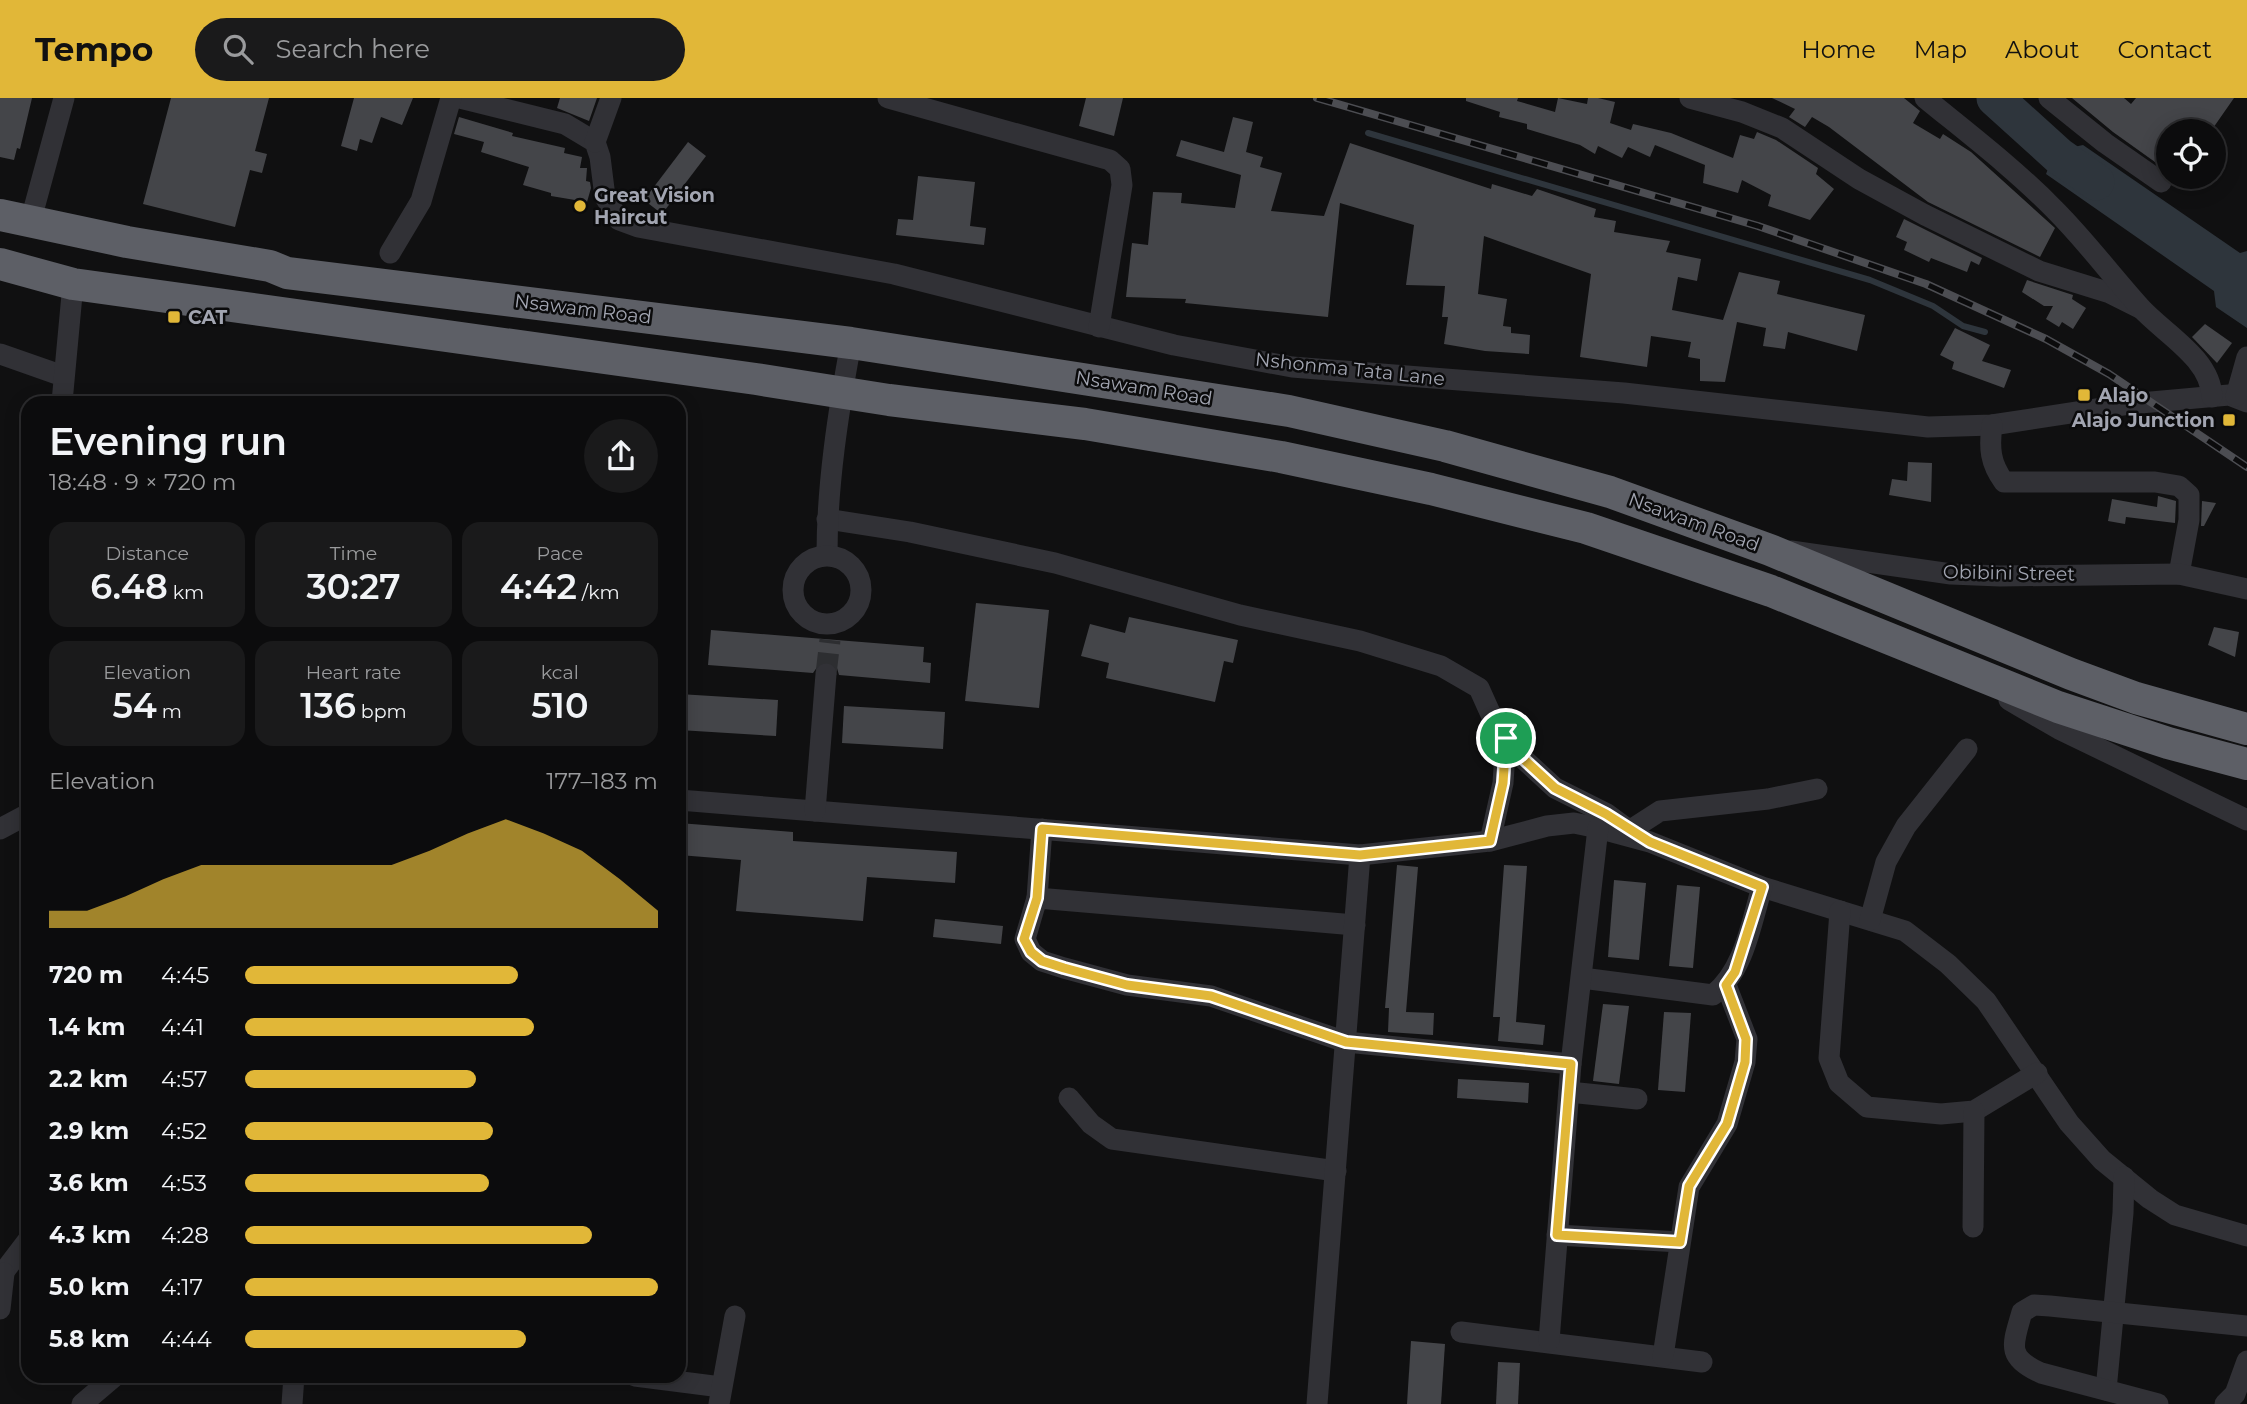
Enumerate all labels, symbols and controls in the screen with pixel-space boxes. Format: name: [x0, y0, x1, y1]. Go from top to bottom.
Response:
search box: [195, 18, 685, 81]
text: Tempo: [35, 29, 153, 69]
icon: search: [219, 30, 257, 68]
text: Search here: [275, 33, 430, 65]
text: Home: [1801, 35, 1876, 64]
text: Map: [1914, 35, 1967, 64]
text: About: [2005, 35, 2079, 64]
text: Contact: [2117, 35, 2212, 64]
map controls: [2156, 119, 2226, 189]
button: locate: [2156, 119, 2226, 189]
place label: Great Vision Haircut: [594, 184, 715, 229]
marker: Great Vision Haircut: [572, 198, 588, 214]
street label: Nsawam Road: [513, 289, 653, 329]
place label: CAT: [188, 306, 227, 329]
marker: CAT: [166, 309, 182, 325]
street label: Nshonma Tata Lane: [1254, 348, 1446, 390]
street label: Nsawam Road: [1074, 366, 1214, 410]
place label: Alajo: [2097, 384, 2148, 407]
marker: Alajo: [2076, 387, 2092, 403]
place label: Alajo Junction: [2071, 409, 2215, 432]
marker: Alajo Junction: [2221, 412, 2237, 428]
text: Evening run: [49, 418, 287, 465]
button: share: [584, 419, 658, 493]
text: 18:48 · 9 × 720 m: [49, 468, 236, 496]
street label: Nsawam Road: [1625, 488, 1763, 556]
text: Distance: [105, 542, 189, 565]
text: Time: [330, 542, 377, 565]
text: Pace: [537, 542, 583, 565]
street label: Obibini Street: [1943, 560, 2076, 586]
text: 6.48: [90, 565, 168, 608]
text: 30:27: [306, 565, 401, 608]
text: 4:42: [500, 565, 577, 608]
text: km: [168, 581, 204, 604]
text: /km: [577, 581, 620, 604]
text: Elevation: [103, 661, 191, 684]
text: Heart rate: [306, 661, 401, 684]
text: kcal: [541, 661, 579, 684]
text: 54: [112, 684, 157, 727]
text: 136: [300, 684, 356, 727]
text: 510: [531, 684, 588, 727]
text: m: [157, 700, 182, 723]
text: bpm: [356, 700, 407, 723]
pin: [1476, 708, 1536, 768]
icon: arrive: [1487, 719, 1525, 757]
text: Elevation: [49, 767, 155, 795]
text: 177–183 m: [546, 767, 658, 795]
text: 720 m: [49, 961, 123, 989]
text: 4:45: [161, 961, 209, 989]
text: 1.4 km: [49, 1013, 126, 1041]
text: 4:41: [161, 1013, 204, 1041]
text: 2.2 km: [49, 1065, 128, 1093]
text: 4:57: [161, 1065, 207, 1093]
text: 2.9 km: [49, 1117, 129, 1145]
text: 4:52: [161, 1117, 207, 1145]
text: 3.6 km: [49, 1169, 129, 1197]
text: 4:53: [161, 1169, 207, 1197]
text: 4.3 km: [49, 1221, 131, 1249]
text: 4:28: [161, 1221, 209, 1249]
text: 5.0 km: [49, 1273, 130, 1301]
text: 4:17: [161, 1273, 203, 1301]
text: 5.8 km: [49, 1325, 130, 1353]
text: 4:44: [161, 1325, 212, 1353]

